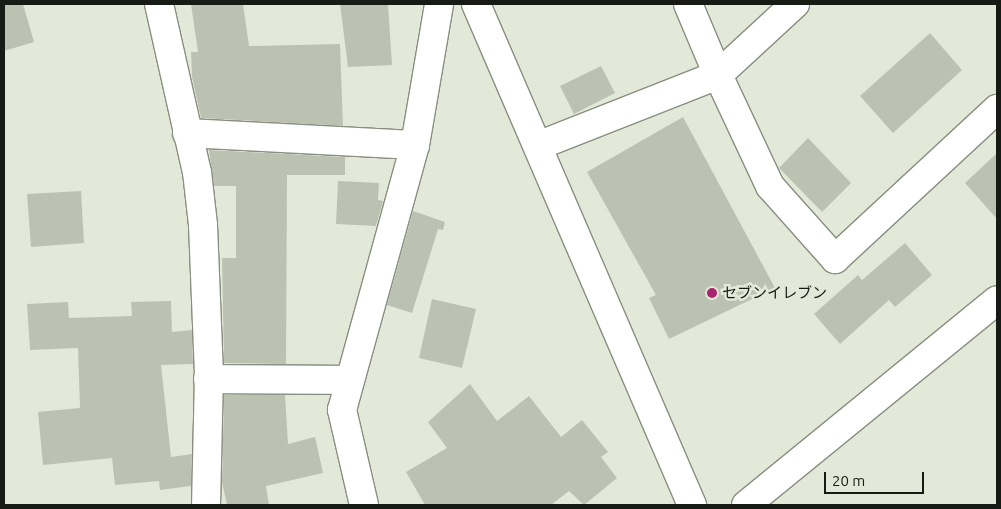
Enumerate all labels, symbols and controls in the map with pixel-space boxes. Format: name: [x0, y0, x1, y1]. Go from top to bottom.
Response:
place label: セブンイレブン: [722, 284, 827, 302]
marker: セブンイレブン: [706, 287, 718, 299]
scale bar: [826, 462, 926, 494]
text: 20 m: [832, 472, 865, 489]

